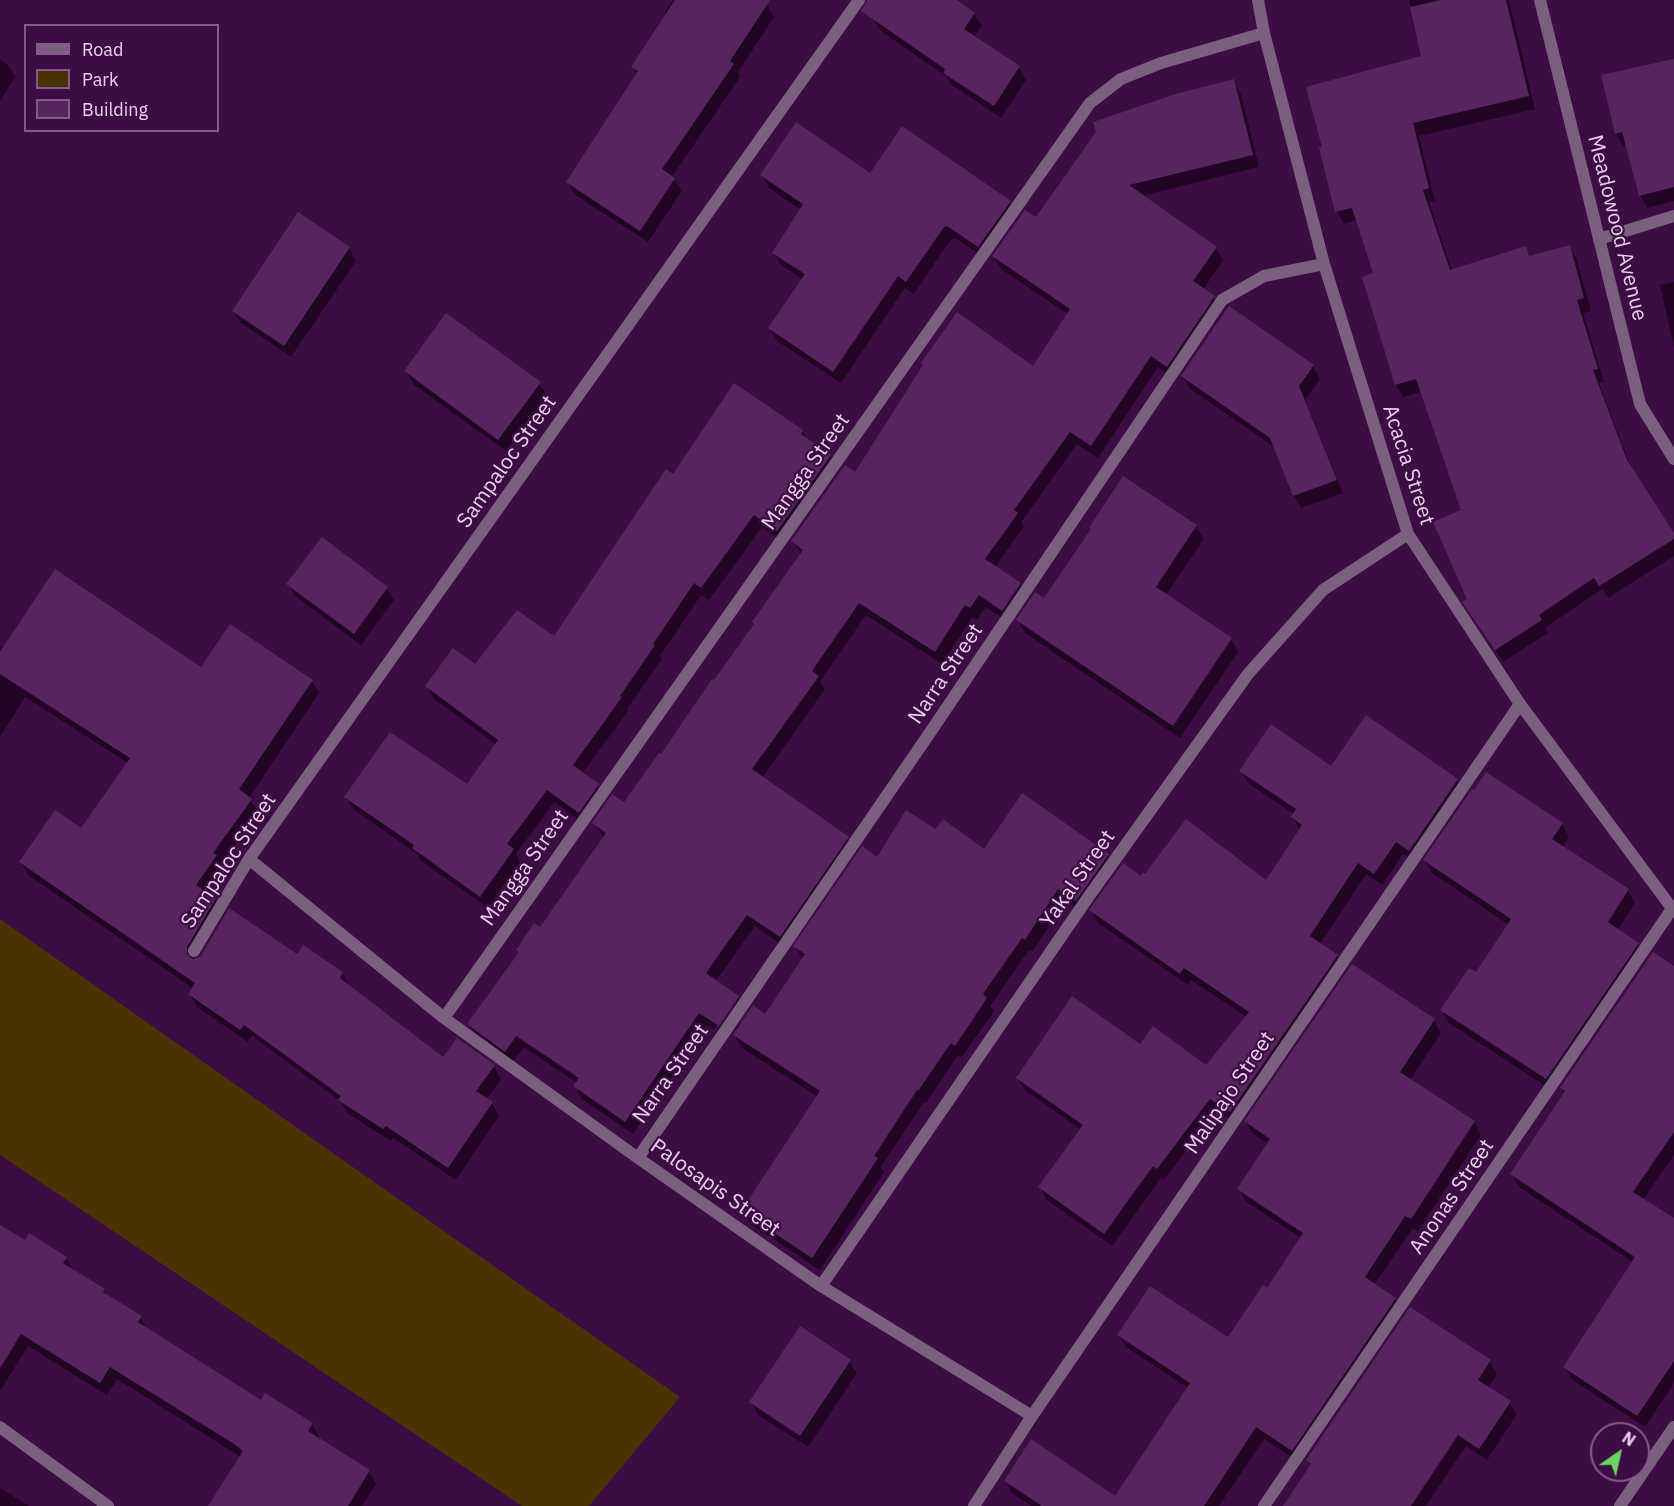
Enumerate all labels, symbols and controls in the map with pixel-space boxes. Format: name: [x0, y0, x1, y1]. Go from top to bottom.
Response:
legend: [24, 24, 219, 132]
text: Road: [82, 38, 123, 61]
text: Park: [82, 68, 118, 91]
text: Building: [82, 98, 148, 121]
street label: Meadowood Avenue: [1582, 133, 1652, 323]
street label: Sampaloc Street: [452, 391, 562, 533]
street label: Acacia Street: [1377, 402, 1439, 528]
street label: Mangga Street: [757, 409, 855, 535]
street label: Narra Street: [903, 619, 989, 729]
street label: Sampaloc Street: [176, 789, 282, 933]
street label: Mangga Street: [476, 805, 574, 931]
street label: Yakal Street: [1035, 825, 1121, 933]
street label: Narra Street: [628, 1020, 714, 1128]
street label: Malipajo Street: [1180, 1027, 1280, 1159]
street label: Palosapis Street: [645, 1134, 785, 1242]
street label: Anonas Street: [1404, 1135, 1500, 1259]
north arrow: [1590, 1422, 1650, 1482]
text: N: [1619, 1427, 1639, 1450]

